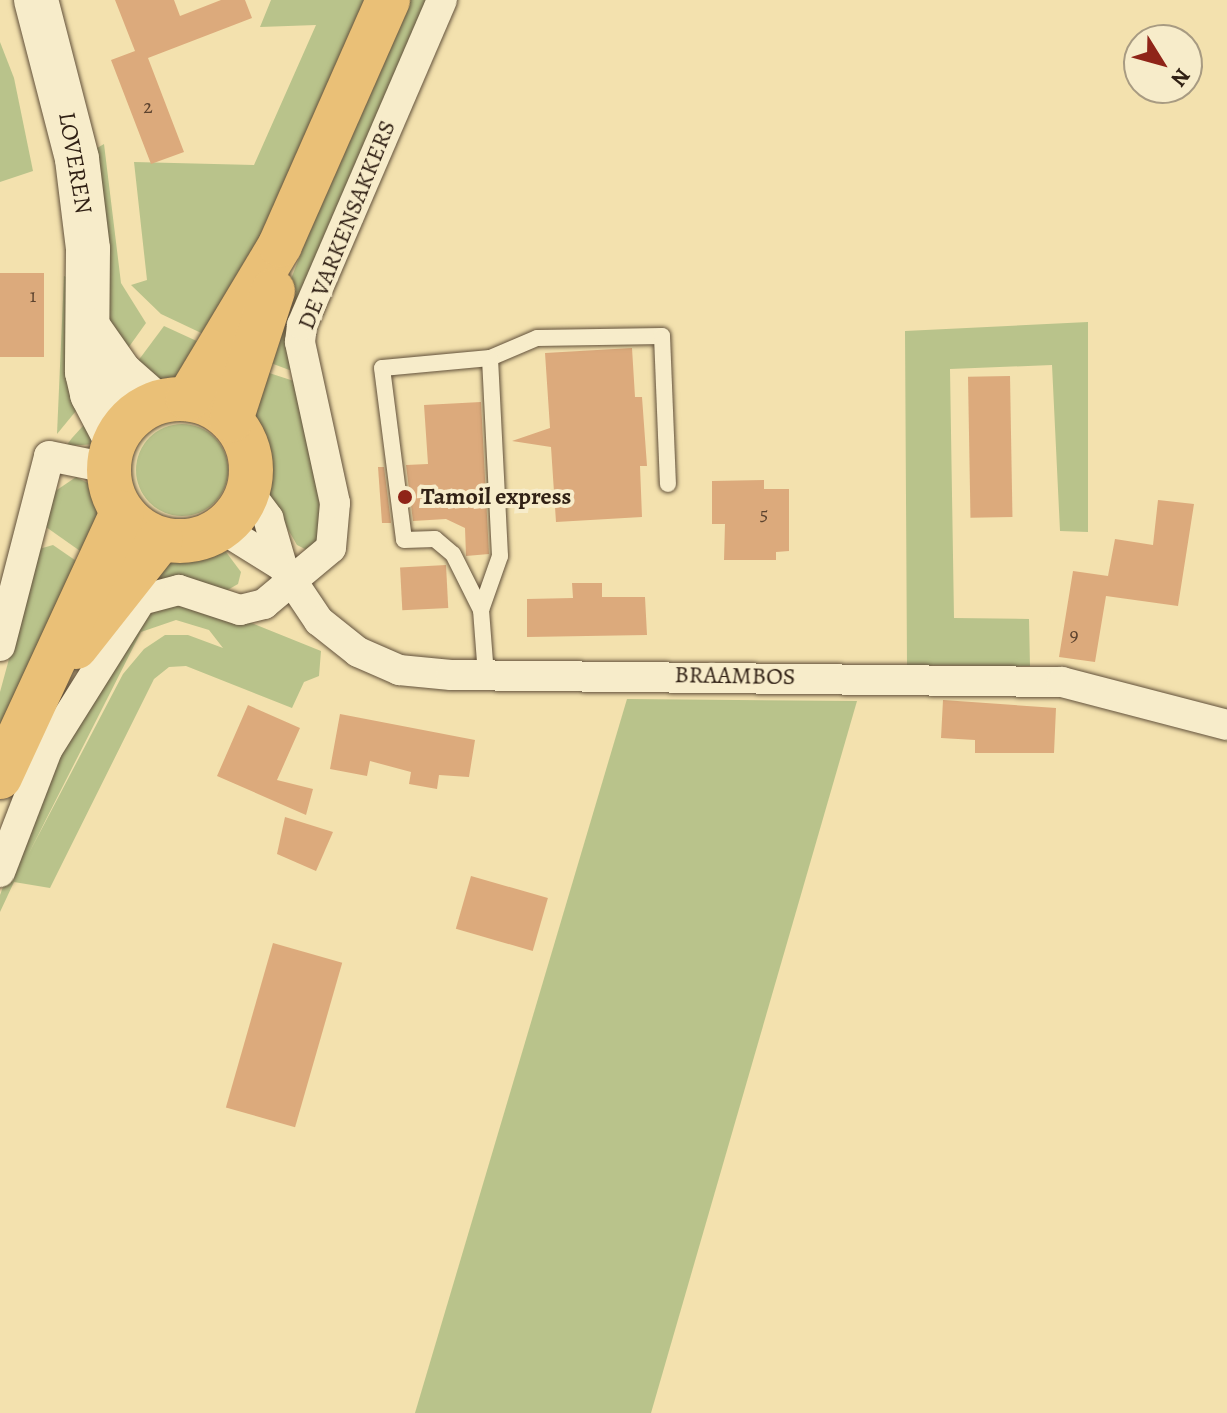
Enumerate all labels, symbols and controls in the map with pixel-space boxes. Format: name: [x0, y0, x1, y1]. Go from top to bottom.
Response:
north arrow: [1123, 24, 1203, 104]
text: N: [1164, 62, 1197, 93]
house number: 2: [143, 94, 153, 118]
street label: LOVEREN: [52, 110, 98, 216]
street label: DE VARKENSAKKERS: [292, 116, 402, 334]
house number: 1: [30, 283, 36, 307]
place label: Tamoil express: [421, 483, 571, 511]
marker: Tamoil express: [396, 488, 414, 506]
house number: 5: [760, 501, 768, 525]
house number: 9: [1069, 622, 1079, 646]
street label: BRAAMBOS: [674, 661, 796, 691]

